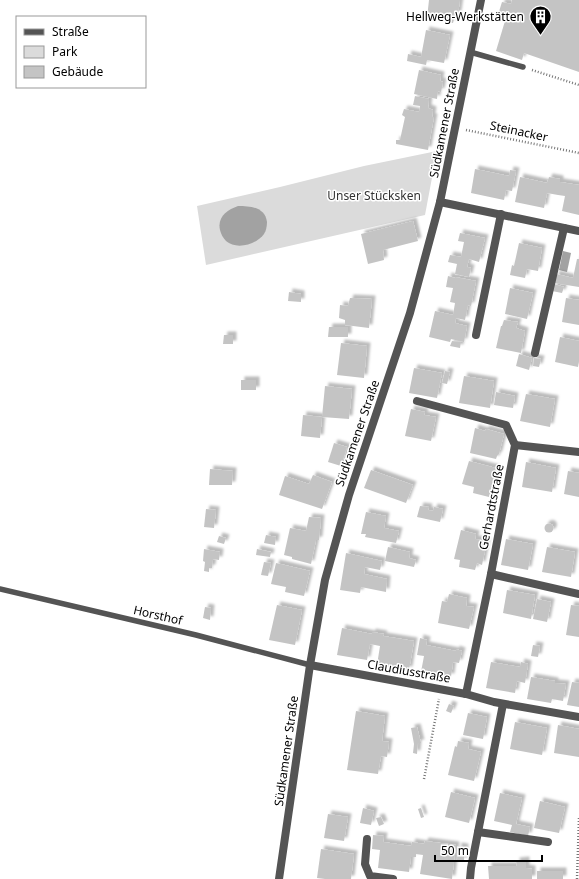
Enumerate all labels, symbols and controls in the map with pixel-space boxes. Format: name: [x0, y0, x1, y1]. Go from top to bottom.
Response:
building icon: Hellweg-Werkstätten: [527, 3, 553, 36]
place label: Hellweg-Werkstätten: [406, 8, 524, 25]
legend: [16, 16, 146, 88]
text: Straße: [52, 23, 89, 40]
text: Park: [52, 43, 78, 60]
text: Gebäude: [52, 63, 103, 80]
street label: Südkamener Straße: [425, 66, 463, 179]
street label: Steinacker: [488, 117, 550, 145]
park label: Unser Stücksken: [327, 187, 421, 204]
street label: Südkamener Straße: [331, 377, 383, 488]
street label: Gerhardtstraße: [474, 462, 508, 551]
street label: Horsthof: [132, 601, 185, 629]
street label: Claudiusstraße: [366, 655, 452, 687]
street label: Südkamener Straße: [270, 694, 302, 807]
scale bar: [435, 837, 542, 863]
text: 50 m: [441, 842, 469, 859]

